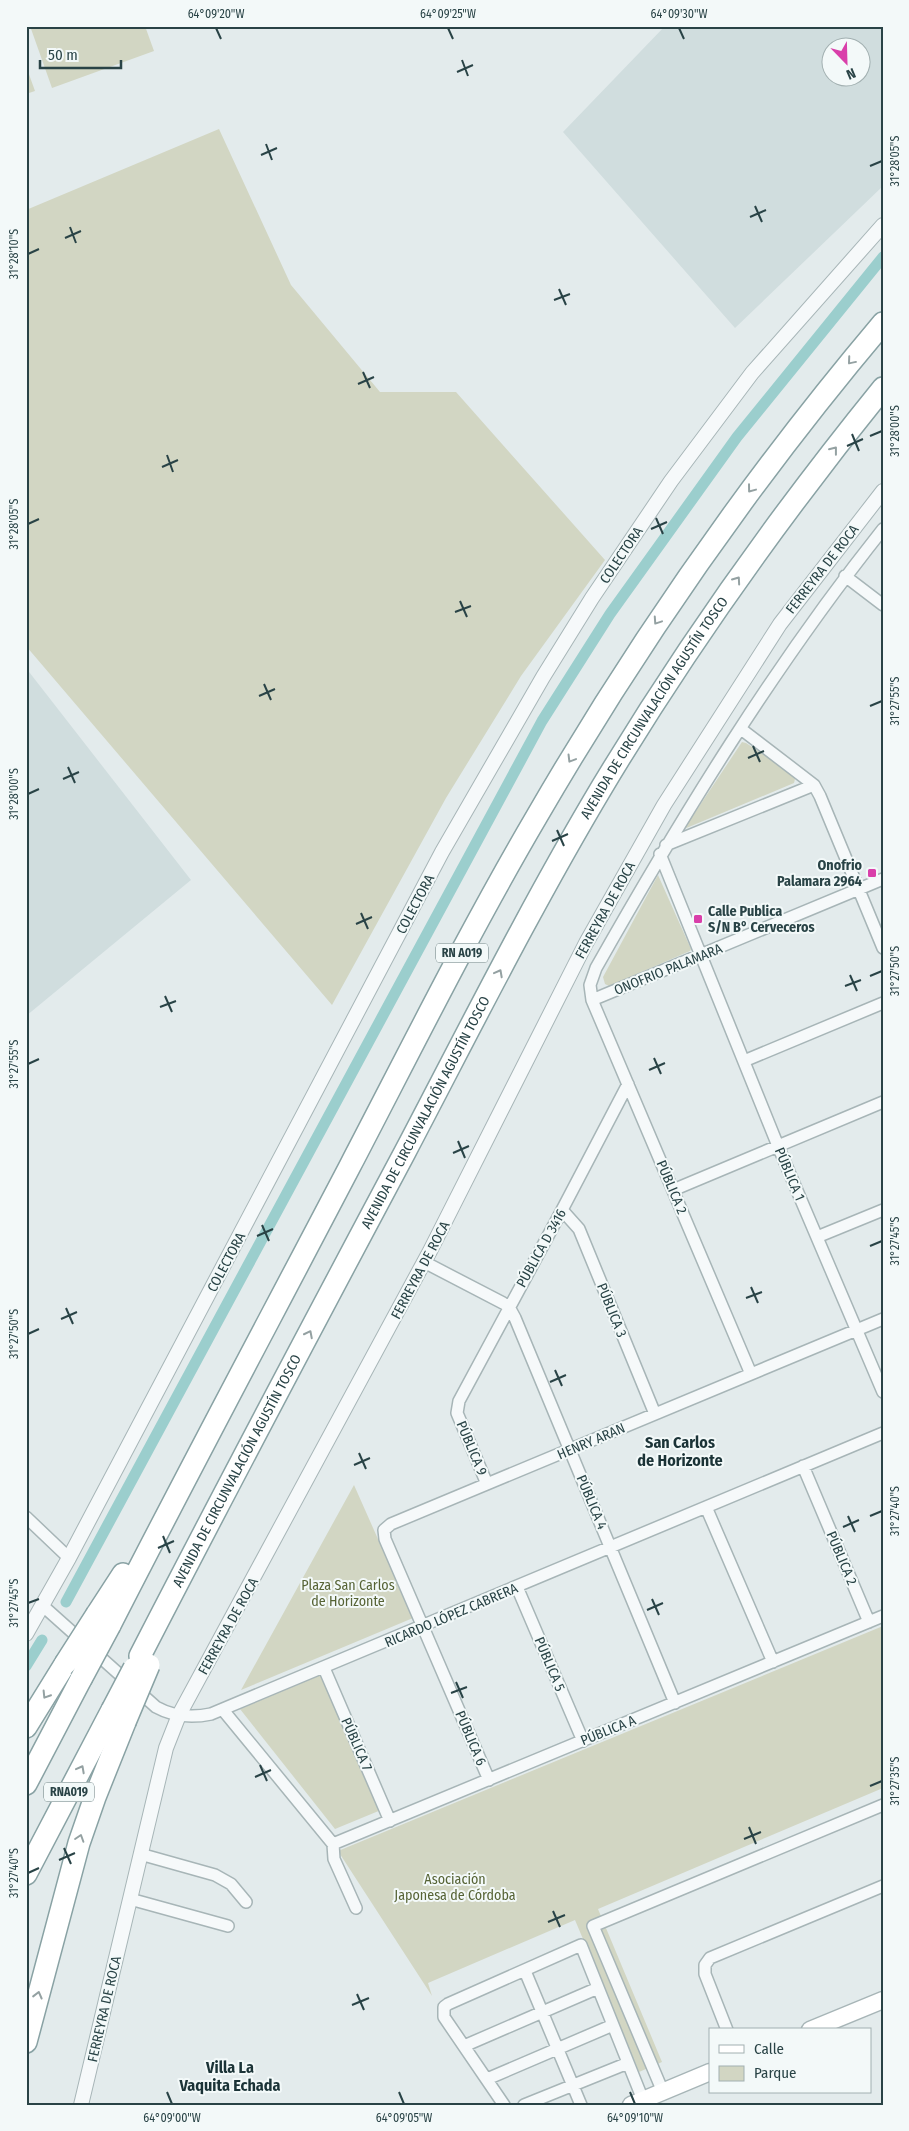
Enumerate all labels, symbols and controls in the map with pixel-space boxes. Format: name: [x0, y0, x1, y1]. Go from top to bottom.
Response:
text: 64°09'20"W: [188, 7, 244, 21]
text: 64°09'25"W: [420, 7, 476, 21]
text: 64°09'30"W: [651, 7, 707, 21]
scale bar: [40, 38, 121, 70]
north arrow: [822, 38, 872, 88]
text: 50 m: [48, 46, 78, 64]
text: N: [844, 64, 858, 83]
text: 31°28'05"S: [888, 136, 902, 186]
text: 31°28'10"S: [7, 229, 21, 279]
one-way arrow: [848, 355, 857, 364]
text: 31°28'00"S: [888, 405, 902, 457]
one-way arrow: [828, 446, 837, 455]
one-way arrow: [748, 483, 757, 493]
text: 31°28'05"S: [7, 499, 21, 549]
street label: FERREYRA DE ROCA: [782, 521, 863, 617]
street label: COLECTORA: [596, 523, 647, 587]
one-way arrow: [731, 576, 740, 586]
street label: AVENIDA DE CIRCUNVALACIÓN AGUSTÍN TOSCO: [577, 594, 732, 822]
one-way arrow: [654, 616, 663, 625]
text: 31°27'55"S: [888, 676, 902, 726]
one-way arrow: [567, 753, 577, 762]
text: 31°28'00"S: [7, 768, 21, 820]
place label: Onofrio Palamara 2964: [777, 857, 863, 890]
street label: FERREYRA DE ROCA: [572, 858, 639, 962]
marker: Onofrio Palamara 2964: [866, 867, 878, 879]
street label: COLECTORA: [393, 871, 438, 937]
place label: Calle Publica S/N B° Cerveceros: [708, 903, 815, 936]
marker: Calle Publica S/N B° Cerveceros: [692, 913, 704, 925]
street label: ONOFRIO PALAMARA: [612, 940, 725, 999]
road number: RN A019: [436, 944, 488, 962]
text: 31°27'50"S: [888, 946, 902, 996]
one-way arrow: [493, 970, 503, 979]
street label: AVENIDA DE CIRCUNVALACIÓN AGUSTÍN TOSCO: [358, 993, 494, 1232]
text: 31°27'55"S: [7, 1039, 21, 1089]
street label: PÚBLICA 1: [771, 1145, 809, 1203]
street label: PÚBLICA 2: [653, 1157, 691, 1217]
street label: PÚBLICA D 3416: [512, 1206, 570, 1290]
text: 31°27'45"S: [888, 1217, 902, 1265]
street label: FERREYRA DE ROCA: [387, 1218, 454, 1322]
street label: COLECTORA: [204, 1229, 249, 1295]
street label: PÚBLICA 3: [593, 1280, 631, 1340]
text: 31°27'50"S: [7, 1309, 21, 1359]
one-way arrow: [303, 1330, 313, 1339]
street label: AVENIDA DE CIRCUNVALACIÓN AGUSTÍN TOSCO: [169, 1351, 305, 1590]
street label: PÚBLICA 9: [452, 1418, 492, 1478]
street label: HENRY ARAN: [555, 1420, 628, 1463]
district label: San Carlos de Horizonte: [637, 1433, 723, 1470]
street label: PÚBLICA 4: [572, 1472, 612, 1532]
text: 31°27'40"S: [888, 1486, 902, 1536]
street label: PÚBLICA 2: [823, 1528, 861, 1588]
street label: FERREYRA DE ROCA: [195, 1574, 262, 1678]
park label: Plaza San Carlos de Horizonte: [301, 1577, 395, 1610]
text: 31°27'45"S: [7, 1579, 21, 1627]
street label: RICARDO LÓPEZ CABRERA: [382, 1579, 521, 1651]
street label: PÚBLICA 5: [531, 1634, 569, 1694]
one-way arrow: [42, 1690, 52, 1699]
street label: PÚBLICA 6: [451, 1708, 491, 1768]
street label: PÚBLICA A: [578, 1711, 639, 1749]
street label: PÚBLICA 7: [337, 1715, 377, 1774]
text: 31°27'35"S: [888, 1756, 902, 1806]
one-way arrow: [75, 1765, 85, 1774]
road number: RNA019: [44, 1782, 94, 1801]
one-way arrow: [75, 1834, 85, 1842]
text: 31°27'40"S: [7, 1848, 21, 1898]
park label: Asociación Japonesa de Córdoba: [394, 1871, 516, 1904]
street label: FERREYRA DE ROCA: [84, 1954, 125, 2064]
one-way arrow: [32, 1990, 43, 1999]
legend: [709, 2028, 872, 2094]
text: Calle: [754, 2040, 784, 2058]
district label: Villa La Vaquita Echada: [179, 2058, 280, 2095]
text: Parque: [754, 2064, 797, 2082]
text: 64°09'00"W: [143, 2111, 201, 2125]
text: 64°09'05"W: [376, 2111, 432, 2125]
text: 64°09'10"W: [607, 2111, 663, 2125]

